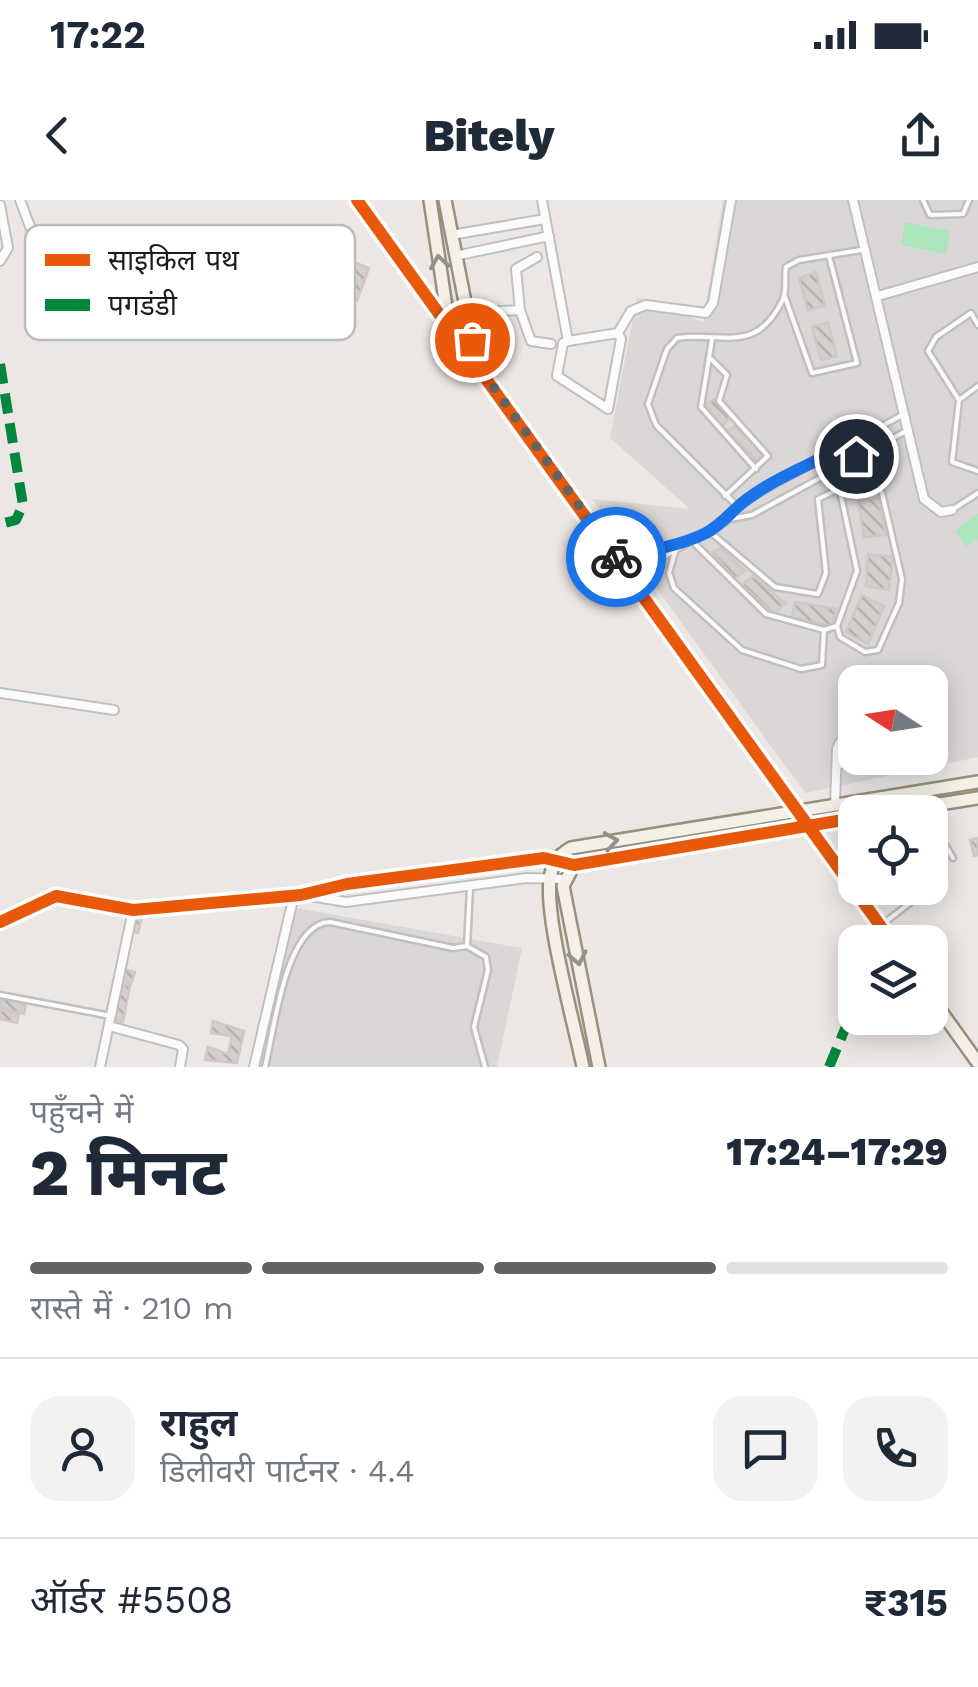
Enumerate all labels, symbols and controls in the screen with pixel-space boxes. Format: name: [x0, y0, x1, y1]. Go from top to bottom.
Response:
text: 17:22: [50, 13, 146, 57]
icon: back: [30, 108, 85, 163]
icon: share: [893, 108, 948, 163]
text: Bitely: [423, 109, 555, 162]
legend: [25, 225, 355, 340]
text: साइकिल पथ: [108, 244, 240, 277]
one-way arrow: [430, 254, 451, 271]
text: पगडंडी: [108, 289, 178, 322]
pin: [430, 298, 515, 383]
icon: bag: [445, 313, 500, 368]
pin: [814, 414, 899, 499]
icon: home: [829, 429, 884, 484]
courier: [566, 507, 666, 607]
icon: bike: [589, 530, 644, 585]
north arrow: [838, 665, 948, 775]
map controls: [838, 665, 948, 1035]
button: locate: [838, 795, 948, 905]
one-way arrow: [603, 832, 620, 853]
button: layers: [838, 925, 948, 1035]
one-way arrow: [566, 949, 587, 966]
text: पहुँचने में: [30, 1093, 133, 1131]
text: 17:24–17:29: [726, 1130, 948, 1174]
text: 2 मिनट: [30, 1135, 226, 1211]
text: रास्ते में · 210 m: [30, 1289, 234, 1327]
button: person: [30, 1396, 135, 1501]
button: chat: [713, 1396, 818, 1501]
button: phone: [843, 1396, 948, 1501]
text: राहुल: [160, 1401, 237, 1445]
text: डिलीवरी पार्टनर · 4.4: [160, 1452, 415, 1490]
text: ऑर्डर #5508: [30, 1578, 233, 1622]
text: ₹315: [864, 1581, 948, 1625]

